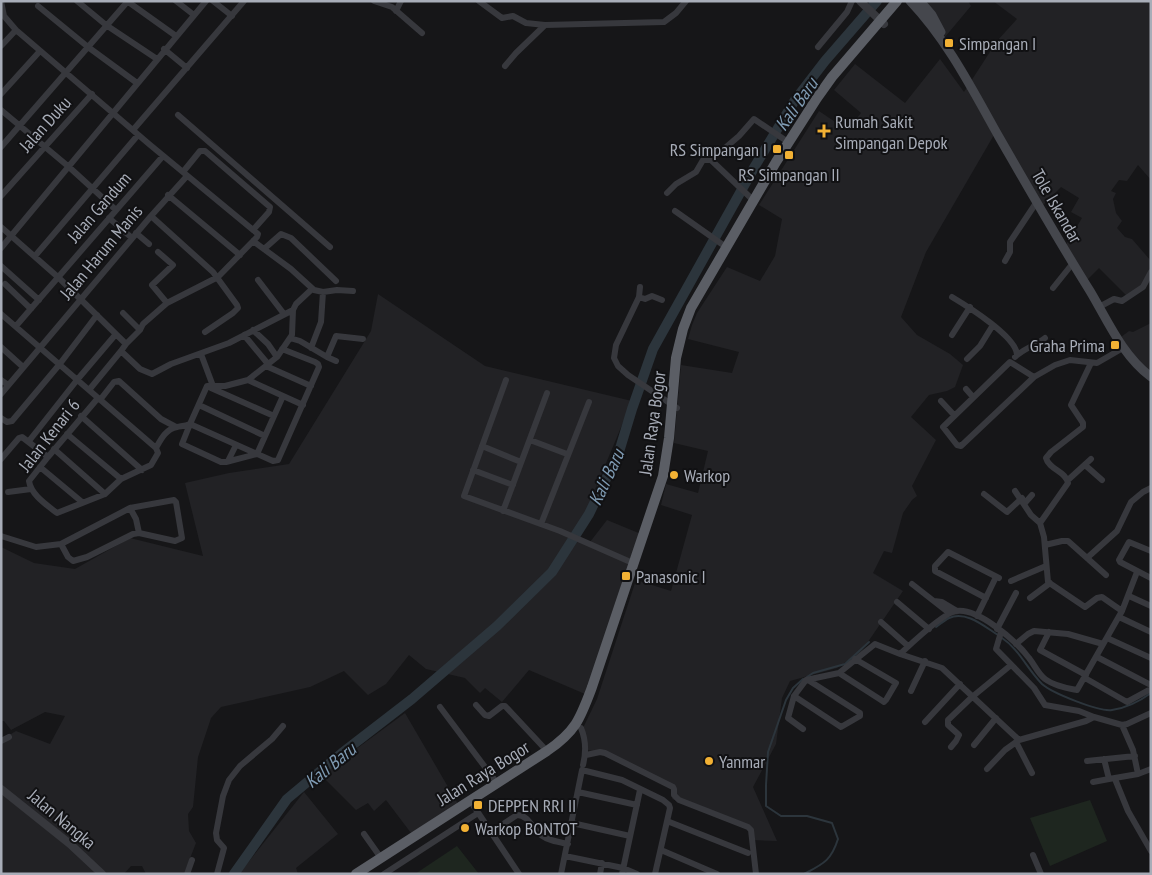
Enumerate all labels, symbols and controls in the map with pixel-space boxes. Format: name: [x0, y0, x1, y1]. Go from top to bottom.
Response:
place label: Simpangan I: [959, 32, 1036, 55]
marker: Simpangan I: [943, 37, 955, 49]
water label: Kali Baru: [769, 71, 824, 135]
street label: Jalan Duku: [13, 92, 76, 157]
place label: Rumah Sakit Simpangan Depok: [835, 110, 947, 154]
marker: Rumah Sakit Simpangan Depok: [817, 124, 831, 138]
place label: RS Simpangan I: [670, 138, 767, 161]
marker: RS Simpangan I: [771, 143, 783, 155]
marker: RS Simpangan II: [783, 149, 795, 161]
place label: RS Simpangan II: [738, 163, 840, 186]
street label: Tole Iskandar: [1027, 165, 1087, 247]
street label: Jalan Gandum: [61, 167, 136, 248]
street label: Jalan Harum Manis: [54, 200, 147, 305]
place label: Graha Prima: [1030, 334, 1105, 357]
marker: Graha Prima: [1109, 339, 1121, 351]
street label: Jalan Raya Bogor: [633, 369, 671, 478]
street label: Jalan Kenari 6: [13, 394, 85, 477]
water label: Kali Baru: [583, 444, 630, 509]
place label: Warkop: [684, 464, 730, 487]
marker: Warkop: [668, 469, 680, 481]
place label: Panasonic I: [636, 565, 706, 588]
marker: Panasonic I: [620, 570, 632, 582]
street label: Jalan Raya Bogor: [432, 735, 534, 811]
water label: Kali Baru: [299, 736, 362, 793]
place label: Yanmar: [719, 750, 765, 773]
marker: Yanmar: [703, 755, 715, 767]
street label: Jalan Nangka: [23, 783, 101, 854]
place label: DEPPEN RRI II: [488, 794, 576, 817]
marker: DEPPEN RRI II: [472, 799, 484, 811]
place label: Warkop BONTOT: [475, 817, 578, 840]
marker: Warkop BONTOT: [459, 822, 471, 834]

